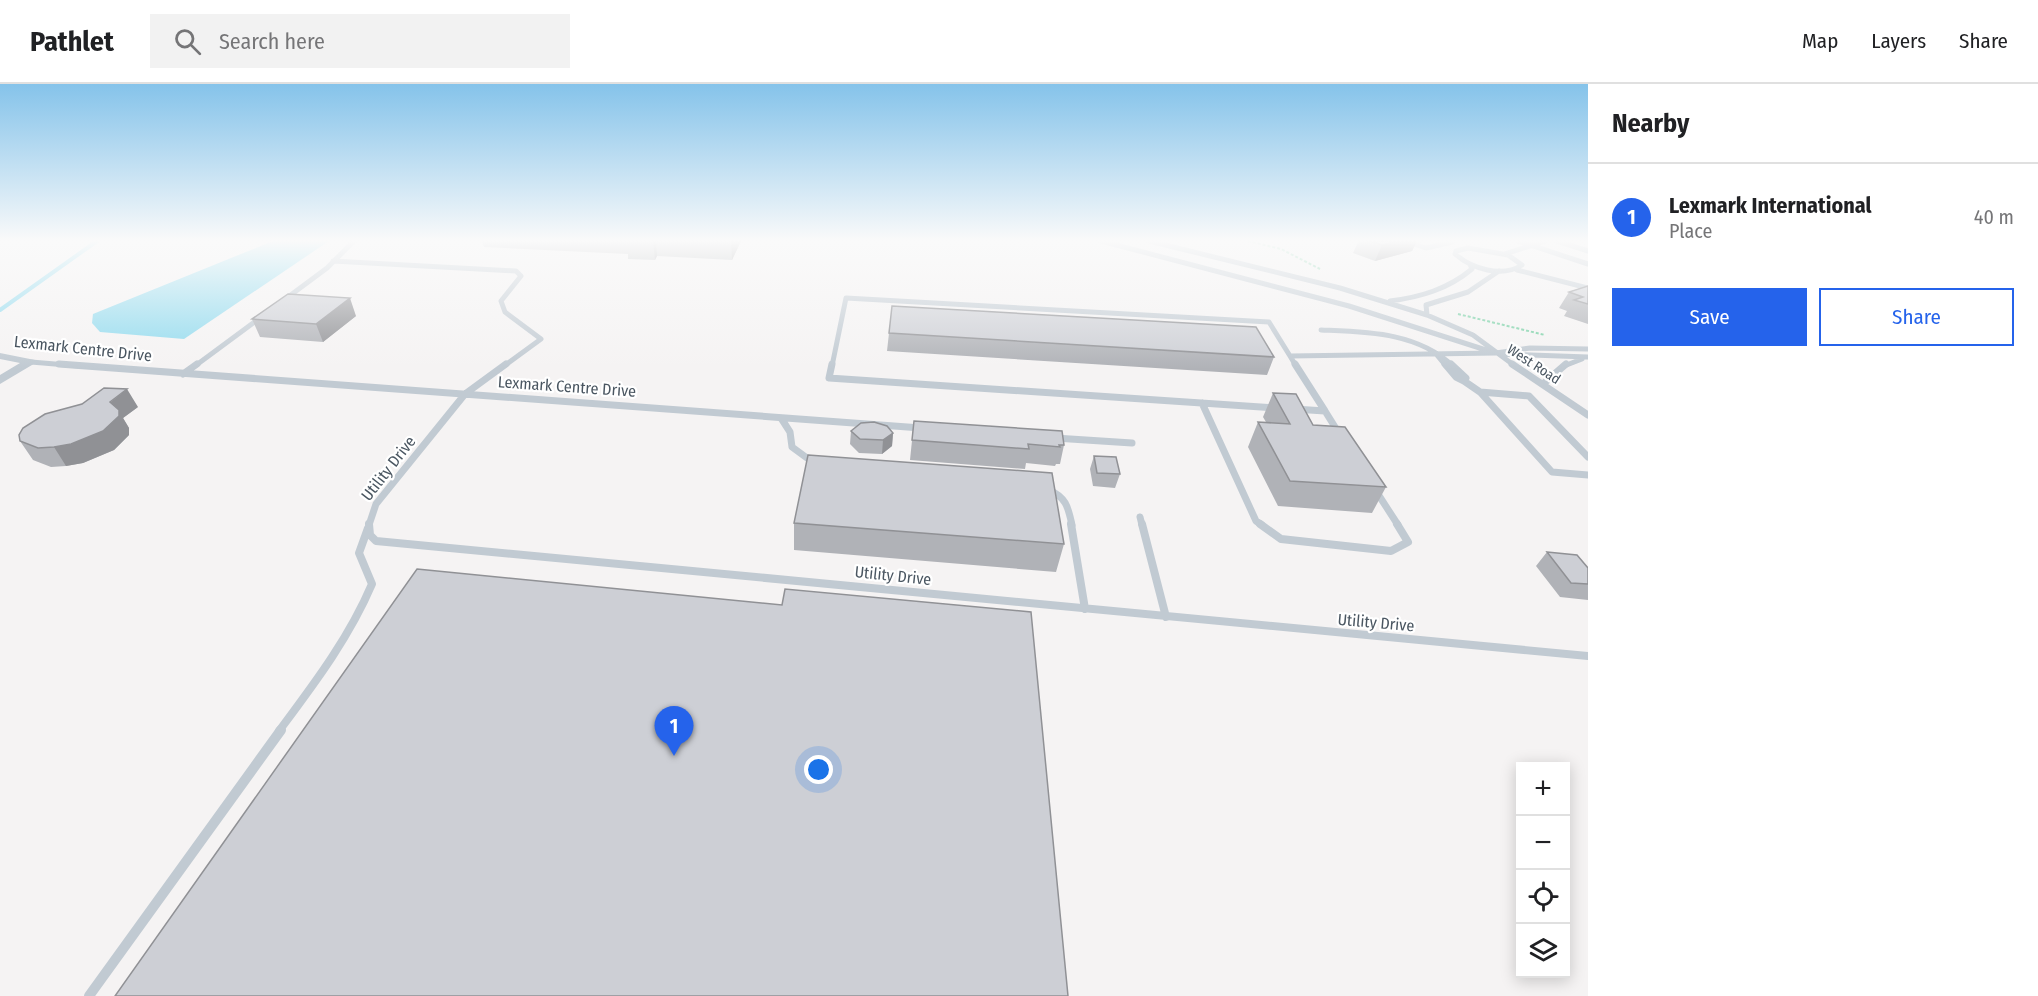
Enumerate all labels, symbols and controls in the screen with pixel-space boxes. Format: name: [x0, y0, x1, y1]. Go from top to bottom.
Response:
search box: [150, 14, 570, 68]
text: Pathlet: [30, 25, 114, 58]
icon: search: [171, 25, 204, 58]
text: Search here: [219, 28, 325, 55]
text: Map: [1802, 28, 1838, 54]
text: Layers: [1871, 28, 1926, 54]
text: Share: [1959, 28, 2008, 54]
text: Nearby: [1612, 108, 1689, 139]
text: Lexmark International: [1669, 192, 1871, 219]
text: 1: [1627, 205, 1636, 229]
text: 40 m: [1974, 205, 2014, 229]
text: Place: [1669, 219, 1712, 243]
button: Save: [1612, 288, 1807, 346]
button: Share: [1819, 288, 2014, 346]
street label: Lexmark Centre Drive: [13, 332, 153, 365]
street label: West Road: [1504, 341, 1564, 388]
street label: Lexmark Centre Drive: [497, 372, 637, 401]
street label: Utility Drive: [357, 432, 420, 504]
street label: Utility Drive: [854, 562, 932, 589]
street label: Utility Drive: [1337, 610, 1415, 635]
pin: 1: [654, 706, 694, 756]
your location: [804, 755, 833, 784]
map controls: [1516, 762, 1570, 978]
button: +: [1516, 762, 1570, 816]
button: −: [1516, 816, 1570, 870]
button: locate: [1516, 870, 1570, 924]
button: layers: [1516, 924, 1570, 978]

